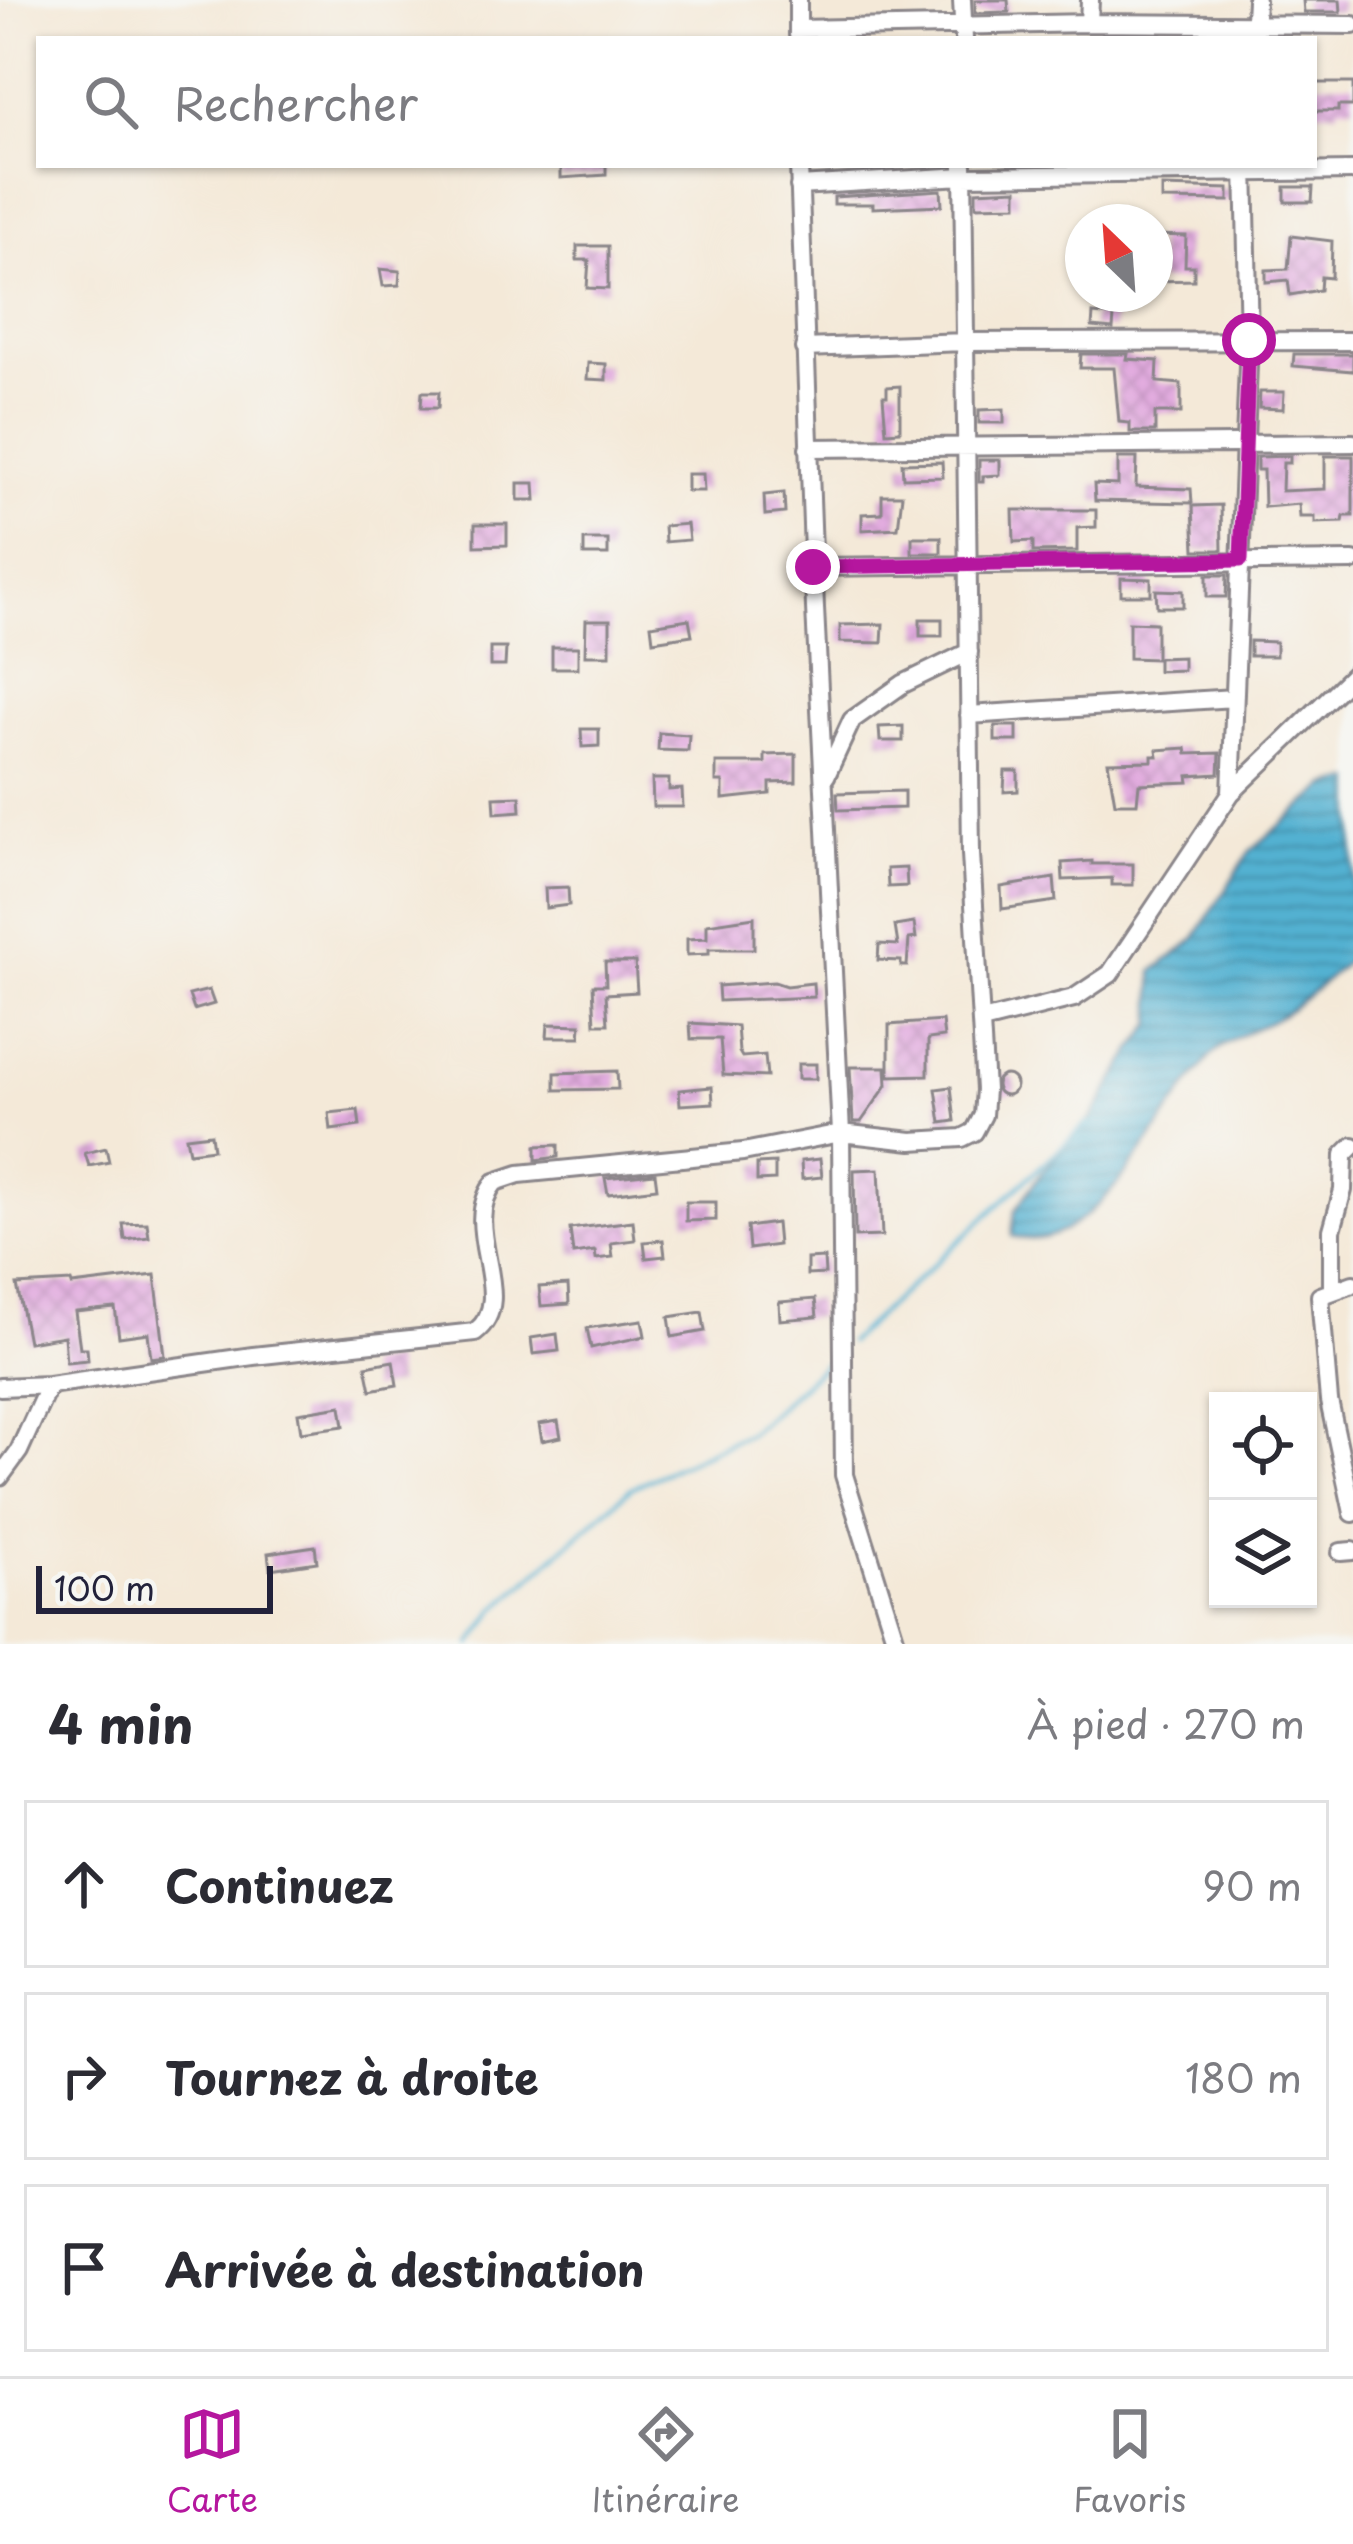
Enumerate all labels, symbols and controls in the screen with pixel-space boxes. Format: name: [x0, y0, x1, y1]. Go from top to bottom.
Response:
search box: [36, 36, 1317, 168]
text: Rechercher: [174, 68, 418, 136]
icon: search: [78, 69, 144, 135]
north arrow: [1065, 204, 1173, 312]
route start: [1222, 313, 1276, 367]
route end: [786, 540, 840, 594]
map controls: [1209, 1392, 1317, 1608]
button: locate: [1209, 1392, 1317, 1500]
button: layers: [1209, 1500, 1317, 1608]
scale bar: [36, 1560, 273, 1613]
text: 100 m: [54, 1562, 155, 1612]
text: 4 min: [48, 1684, 193, 1761]
text: À pied · 270 m: [1027, 1693, 1305, 1752]
text: Continuez: [165, 1850, 394, 1918]
icon: ahead: [51, 1851, 117, 1917]
text: 90 m: [1202, 1855, 1302, 1914]
text: Tournez à droite: [165, 2042, 539, 2110]
icon: right: [51, 2043, 117, 2109]
text: 180 m: [1185, 2047, 1302, 2106]
text: Arrivée à destination: [165, 2234, 645, 2302]
icon: arrive: [51, 2235, 117, 2301]
tab: Carte: [167, 2401, 258, 2523]
tab: Itinéraire: [591, 2401, 740, 2523]
tab: Favoris: [1073, 2401, 1186, 2523]

